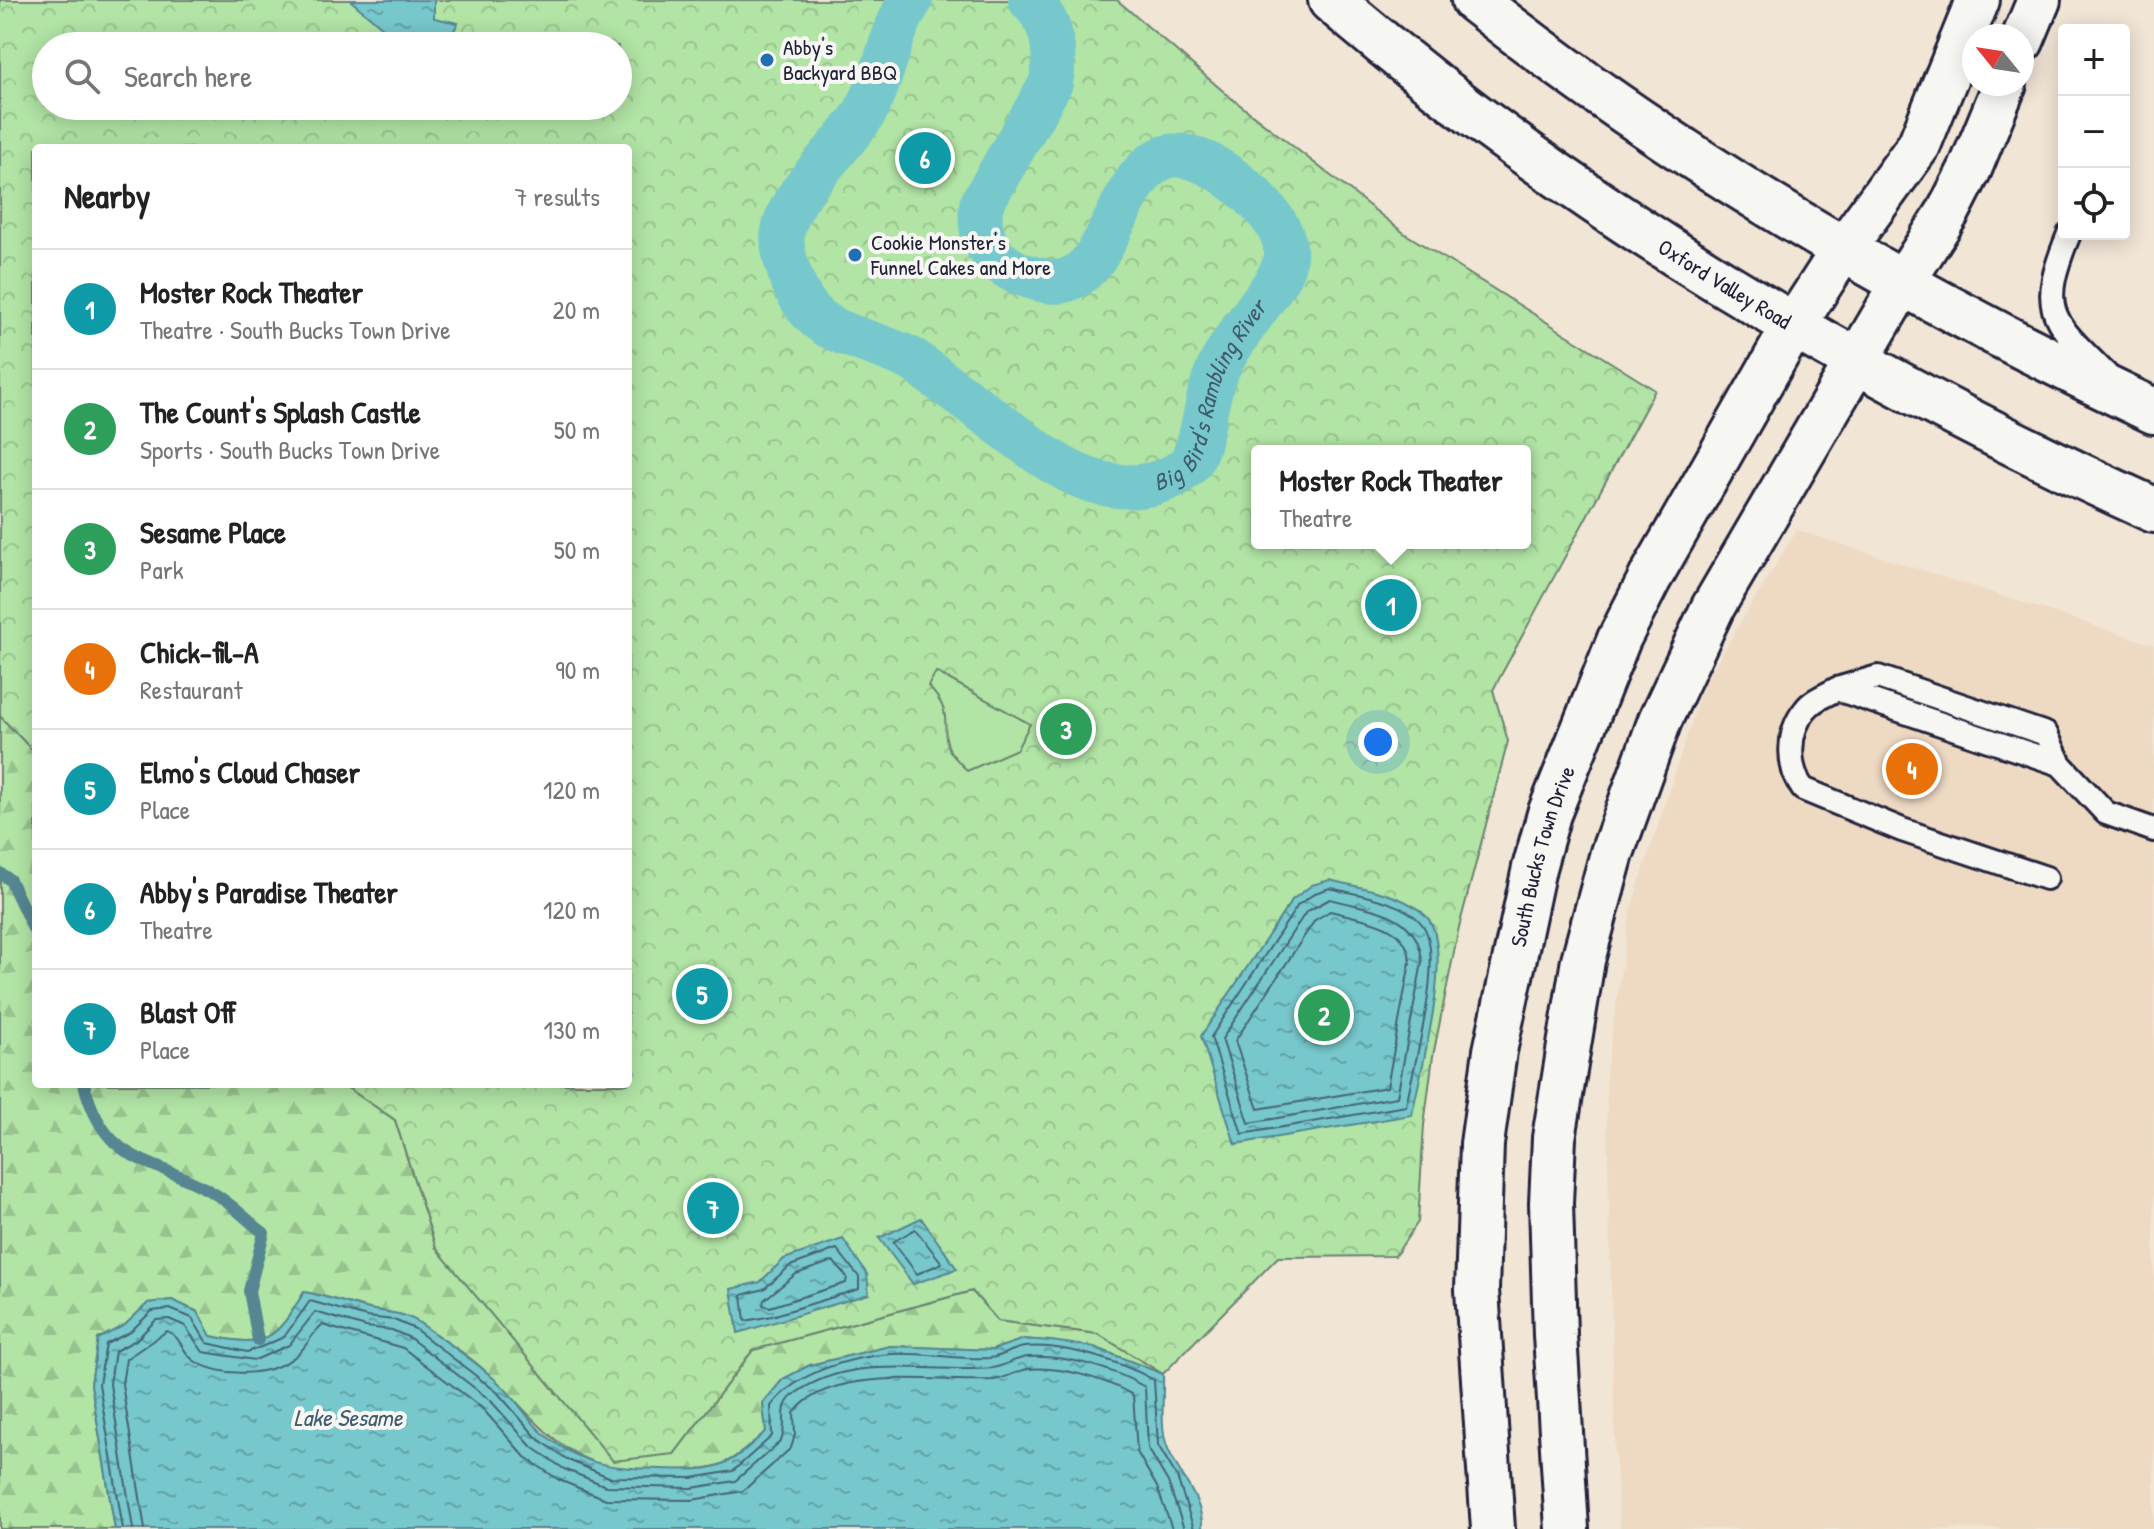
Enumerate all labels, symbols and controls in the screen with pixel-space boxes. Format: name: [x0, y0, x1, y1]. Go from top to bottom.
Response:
north arrow: [1962, 24, 2034, 96]
map controls: [2058, 24, 2130, 240]
button: +: [2058, 24, 2130, 96]
search box: [32, 32, 632, 120]
place label: Abby's Backyard BBQ: [783, 32, 897, 87]
marker: Abby's Backyard BBQ: [758, 51, 776, 69]
icon: search: [60, 54, 104, 98]
text: Search here: [124, 56, 252, 96]
button: −: [2058, 96, 2130, 168]
pin: 6: [899, 128, 951, 188]
button: locate: [2058, 168, 2130, 240]
text: Nearby: [64, 173, 150, 219]
text: 7 results: [515, 179, 600, 214]
place label: Cookie Monster's Funnel Cakes and More: [870, 227, 1051, 282]
street label: Oxford Valley Road: [1653, 232, 1797, 336]
marker: Cookie Monster's Funnel Cakes and More: [846, 246, 864, 264]
text: Moster Rock Theater: [140, 272, 363, 312]
water label: Big Bird's Rambling River: [1149, 291, 1275, 498]
text: 1: [85, 292, 95, 327]
text: 20 m: [553, 292, 600, 327]
text: Theatre · South Bucks Town Drive: [140, 312, 451, 347]
text: The Count's Splash Castle: [140, 392, 421, 432]
text: 2: [84, 412, 96, 447]
text: 50 m: [554, 412, 600, 447]
text: Sports · South Bucks Town Drive: [140, 432, 440, 467]
popup: [1251, 445, 1531, 549]
text: Moster Rock Theater: [1279, 460, 1503, 500]
text: Theatre: [1279, 500, 1352, 535]
text: Sesame Place: [140, 512, 286, 552]
text: 3: [84, 532, 96, 567]
text: 50 m: [554, 532, 600, 567]
text: Park: [140, 552, 184, 587]
pin: 1: [1365, 575, 1417, 635]
text: Chick-fil-A: [140, 632, 259, 672]
text: 4: [85, 652, 95, 687]
text: 90 m: [555, 652, 600, 687]
text: Restaurant: [140, 672, 243, 707]
pin: 3: [1040, 699, 1092, 759]
your location: [1358, 722, 1398, 762]
pin: 4: [1886, 739, 1938, 799]
text: Elmo's Cloud Chaser: [140, 752, 360, 792]
street label: South Bucks Town Drive: [1503, 761, 1582, 949]
text: 5: [85, 772, 96, 807]
text: 120 m: [543, 772, 600, 807]
text: Place: [140, 792, 190, 827]
text: Abby's Paradise Theater: [140, 872, 398, 912]
text: 6: [85, 892, 95, 927]
text: 120 m: [543, 892, 600, 927]
text: Theatre: [140, 912, 213, 947]
pin: 5: [676, 964, 728, 1024]
pin: 2: [1298, 985, 1350, 1045]
text: Blast Off: [140, 992, 236, 1032]
text: 7: [84, 1012, 96, 1047]
text: 130 m: [544, 1012, 600, 1047]
text: Place: [140, 1032, 190, 1067]
pin: 7: [687, 1178, 739, 1238]
water label: Lake Sesame: [294, 1401, 404, 1433]

